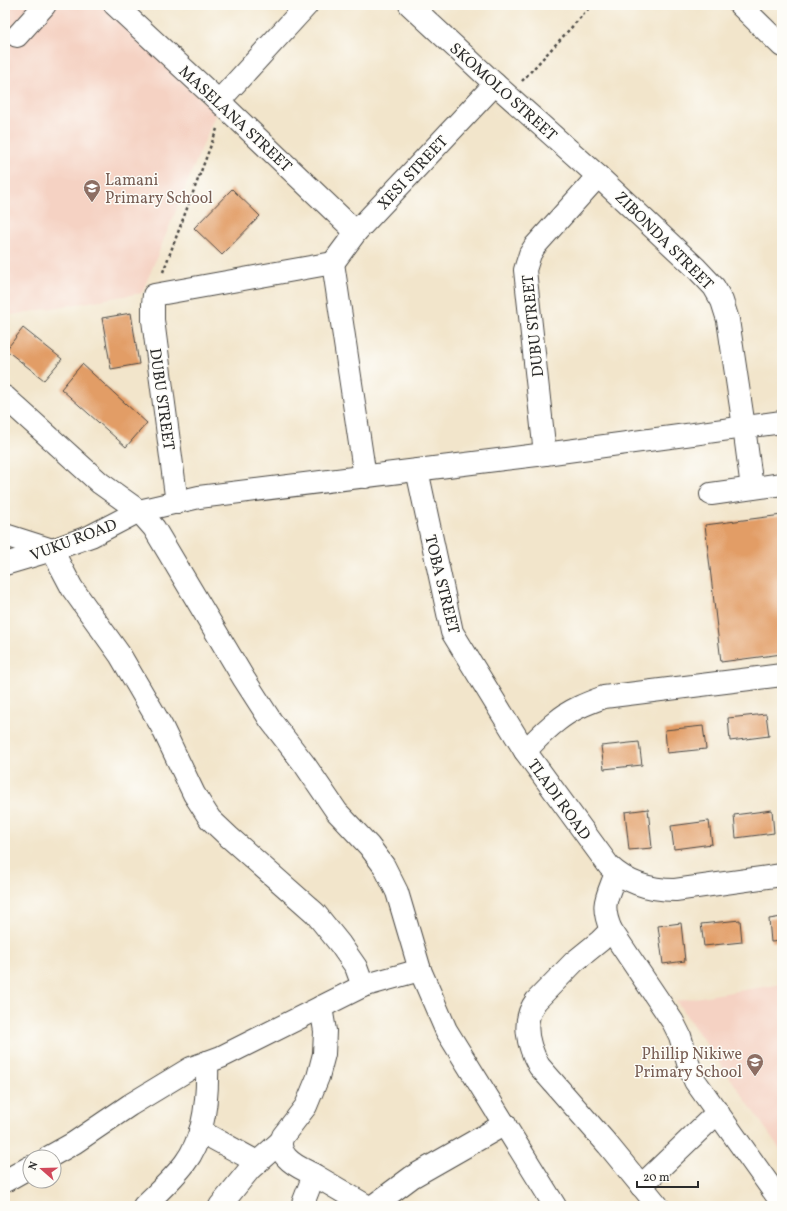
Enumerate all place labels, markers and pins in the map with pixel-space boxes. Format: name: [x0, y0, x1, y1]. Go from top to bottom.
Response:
place label: Lamani Primary School: [105, 170, 213, 210]
school or university icon: Lamani Primary School: [82, 178, 102, 203]
place label: Phillip Nikiwe Primary School: [634, 1044, 742, 1084]
school or university icon: Phillip Nikiwe Primary School: [745, 1052, 765, 1077]

